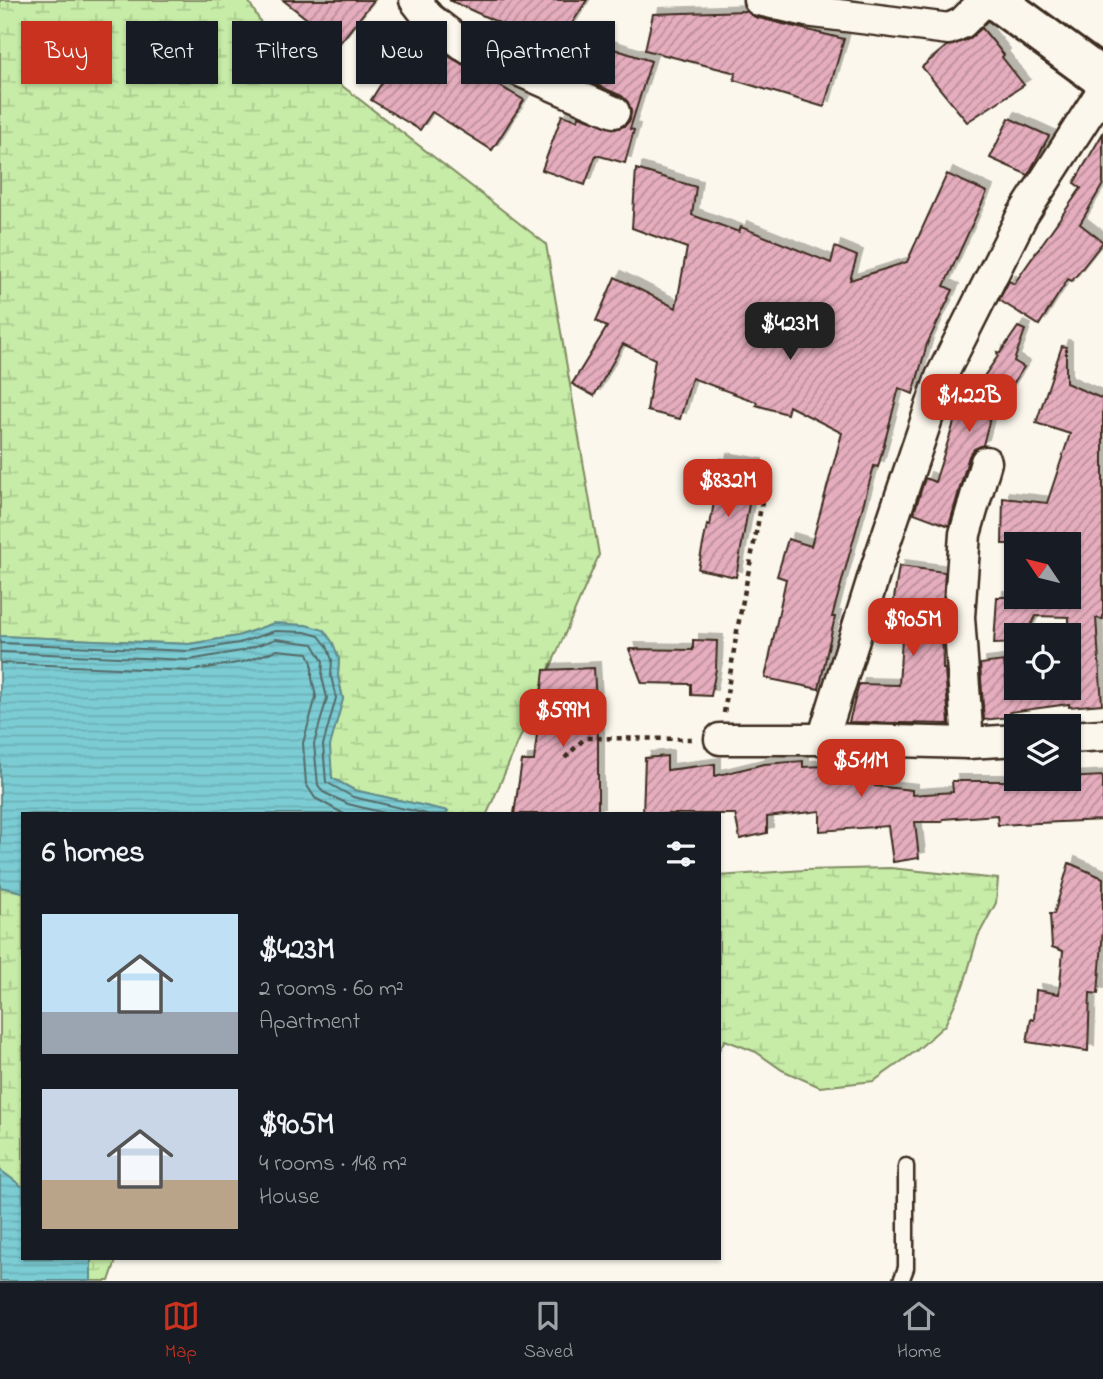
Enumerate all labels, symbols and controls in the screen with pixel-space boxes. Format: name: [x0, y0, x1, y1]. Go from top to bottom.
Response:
chip: Buy: [21, 21, 112, 84]
chip: Rent: [126, 21, 218, 84]
chip: Filters: [232, 21, 342, 84]
chip: New: [356, 21, 447, 84]
chip: Apartment: [461, 21, 615, 84]
pin: $423M: [741, 302, 839, 362]
text: $423M: [761, 308, 819, 341]
pin: $1.22B: [912, 374, 1026, 434]
text: $1.22B: [937, 380, 1001, 413]
pin: $832M: [679, 460, 777, 519]
text: $832M: [699, 465, 757, 498]
north arrow: [1004, 532, 1082, 609]
map controls: [1004, 532, 1081, 791]
pin: $905M: [864, 598, 962, 658]
text: $905M: [884, 604, 942, 637]
button: locate: [1004, 623, 1081, 700]
pin: $599M: [514, 690, 612, 749]
text: $599M: [536, 695, 590, 728]
button: layers: [1004, 714, 1081, 791]
pin: $511M: [812, 740, 910, 799]
text: $511M: [833, 745, 889, 778]
text: 6 homes: [42, 832, 145, 876]
icon: filters: [662, 835, 700, 873]
text: $423M: [259, 929, 335, 973]
icon: home: [98, 942, 182, 1026]
text: 2 rooms · 60 m²: [259, 973, 404, 1006]
text: Apartment: [259, 1006, 360, 1039]
text: $905M: [259, 1104, 335, 1148]
icon: home: [98, 1117, 182, 1201]
text: 4 rooms · 148 m²: [259, 1148, 407, 1181]
text: House: [259, 1181, 319, 1214]
tab: Map: [162, 1297, 200, 1366]
tab: Saved: [524, 1297, 573, 1366]
tab: Home: [897, 1297, 941, 1366]

